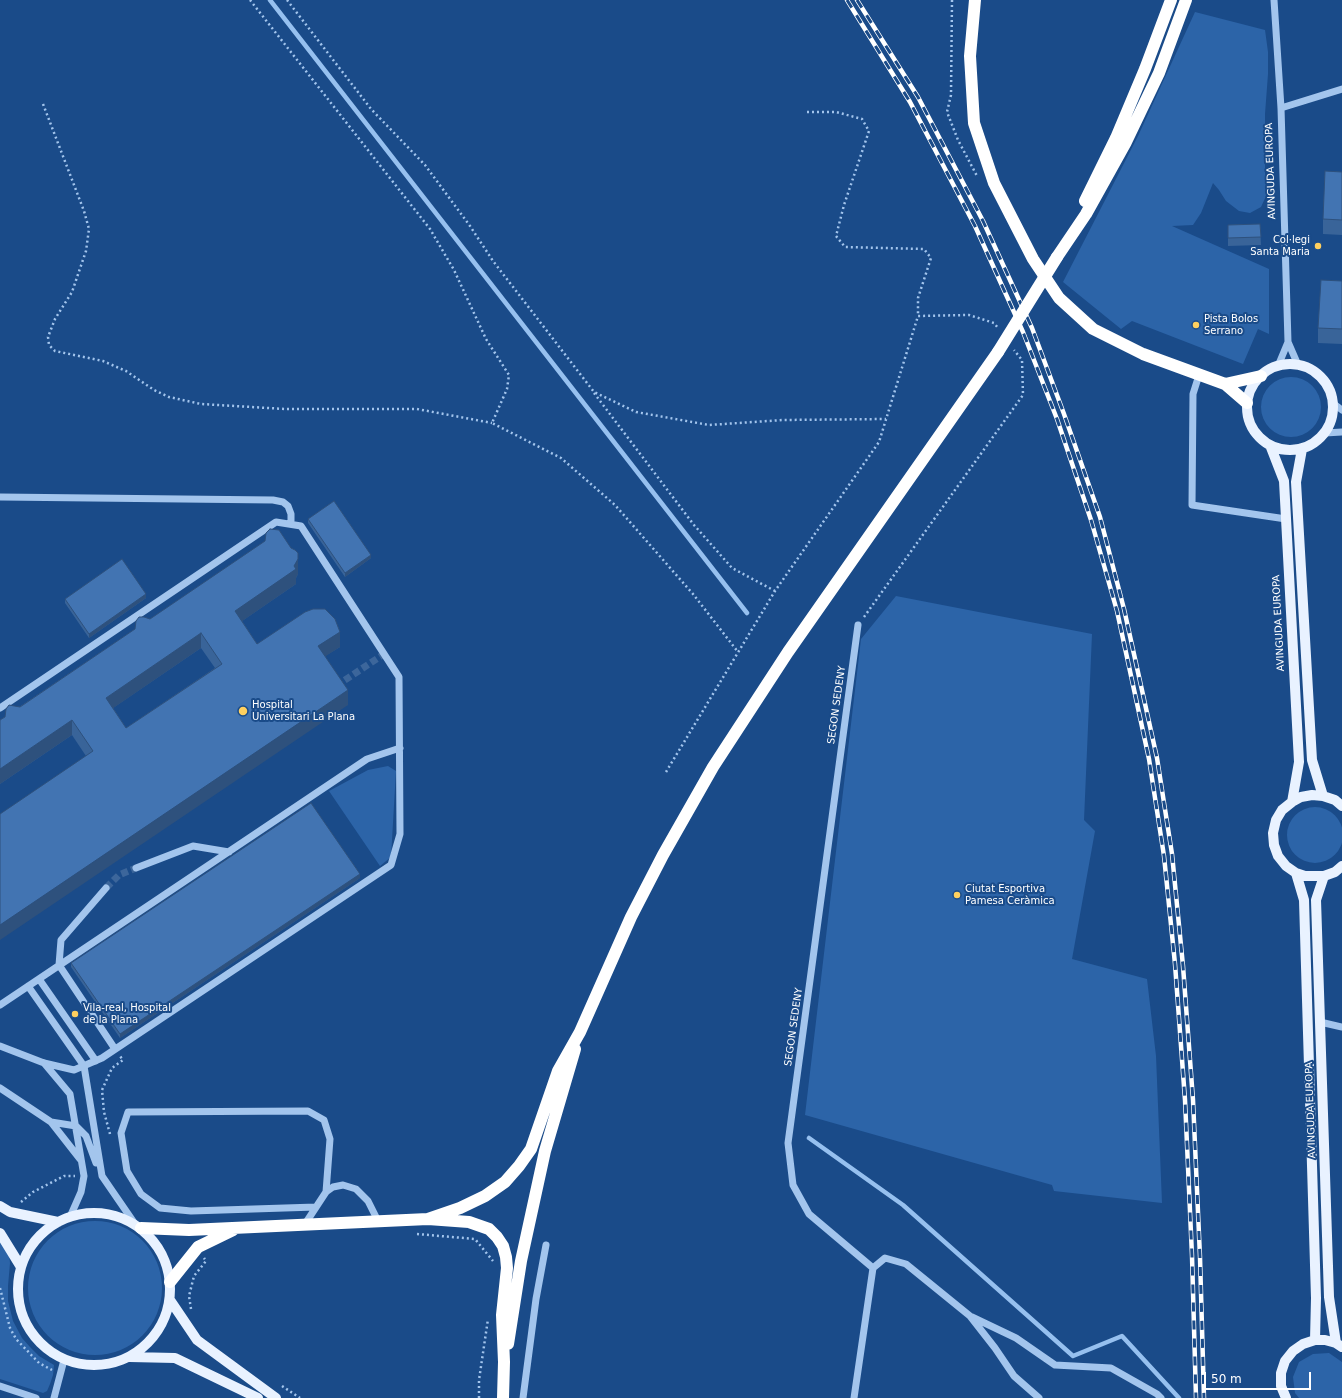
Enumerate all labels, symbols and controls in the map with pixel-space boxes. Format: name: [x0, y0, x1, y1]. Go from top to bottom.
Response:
street label: AVINGUDA EUROPA: [1263, 122, 1279, 220]
place label: Col·legi Santa Maria: [1250, 234, 1310, 258]
marker: Col·legi Santa Maria: [1313, 241, 1323, 251]
place label: Pista Bolos Serrano: [1204, 313, 1258, 336]
marker: Pista Bolos Serrano: [1191, 320, 1201, 330]
street label: AVINGUDA EUROPA: [1270, 574, 1288, 672]
street label: SEGON SEDENY: [826, 665, 848, 745]
place label: Hospital Universitari La Plana: [252, 699, 355, 722]
marker: Hospital Universitari La Plana: [237, 705, 249, 717]
place label: Ciutat Esportiva Pamesa Ceràmica: [965, 883, 1055, 906]
marker: Ciutat Esportiva Pamesa Ceràmica: [952, 890, 962, 900]
street label: SEGON SEDENY: [783, 987, 805, 1067]
place label: Vila-real, Hospital de la Plana: [83, 1002, 171, 1026]
marker: Vila-real, Hospital de la Plana: [70, 1009, 80, 1019]
street label: AVINGUDA EUROPA: [1303, 1061, 1319, 1159]
scale bar: [1206, 1364, 1313, 1390]
text: 50 m: [1211, 1372, 1242, 1386]

